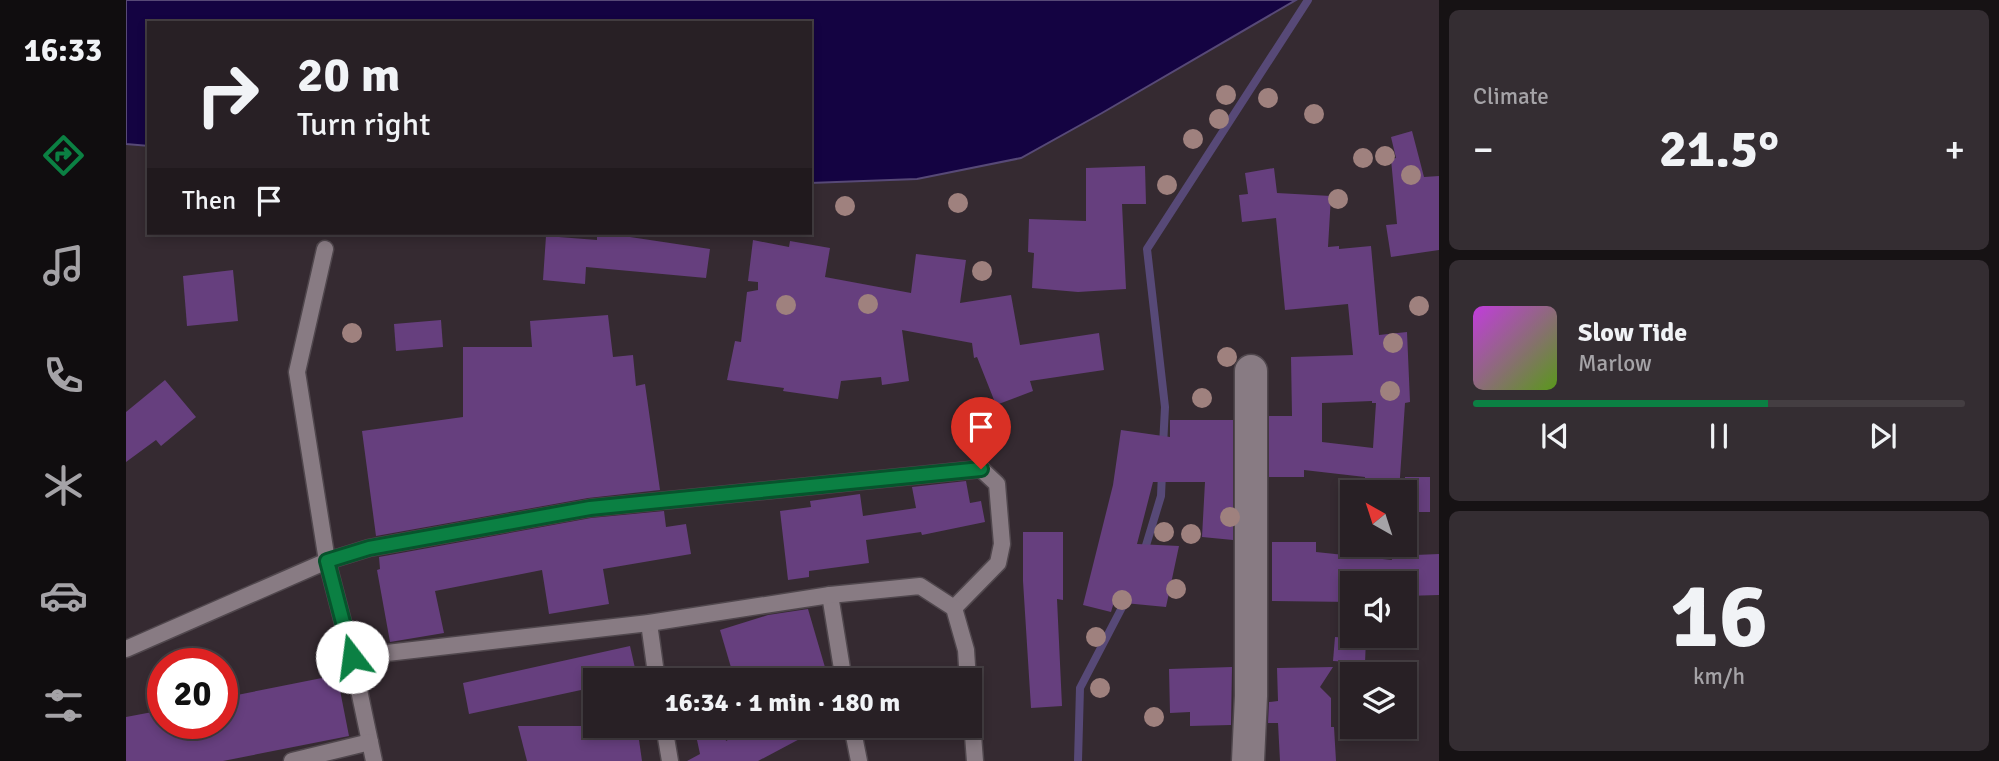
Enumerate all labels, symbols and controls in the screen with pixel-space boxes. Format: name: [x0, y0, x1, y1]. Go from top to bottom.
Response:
text: 16:33: [24, 31, 102, 70]
text: 20 m: [297, 45, 400, 105]
icon: right: [182, 49, 273, 140]
text: Climate: [1473, 82, 1549, 111]
text: Turn right: [297, 105, 430, 144]
text: 21.5°: [1659, 117, 1779, 181]
text: −: [1473, 126, 1494, 173]
text: +: [1944, 126, 1965, 173]
icon: directions: [39, 131, 88, 180]
icon: arrive: [250, 182, 288, 220]
text: Then: [182, 185, 236, 217]
icon: music: [39, 241, 88, 290]
text: Slow Tide: [1578, 317, 1687, 349]
text: Marlow: [1578, 349, 1652, 378]
icon: phone: [39, 351, 88, 400]
pin: [951, 397, 1011, 469]
icon: arrive: [962, 408, 1000, 446]
icon: previous: [1536, 417, 1574, 455]
icon: pause: [1700, 417, 1738, 455]
icon: next: [1864, 417, 1902, 455]
icon: climate: [39, 461, 88, 510]
north arrow: [1340, 480, 1418, 556]
map controls: [1340, 480, 1417, 739]
text: 16: [1670, 560, 1768, 673]
icon: car: [39, 571, 88, 620]
button: sound: [1340, 571, 1417, 648]
position arrow: [315, 620, 389, 694]
speed limit sign: 20: [147, 648, 238, 739]
button: layers: [1340, 662, 1417, 739]
text: km/h: [1693, 662, 1745, 691]
icon: filters: [39, 681, 88, 730]
text: 16:34 · 1 min · 180 m: [665, 687, 900, 719]

